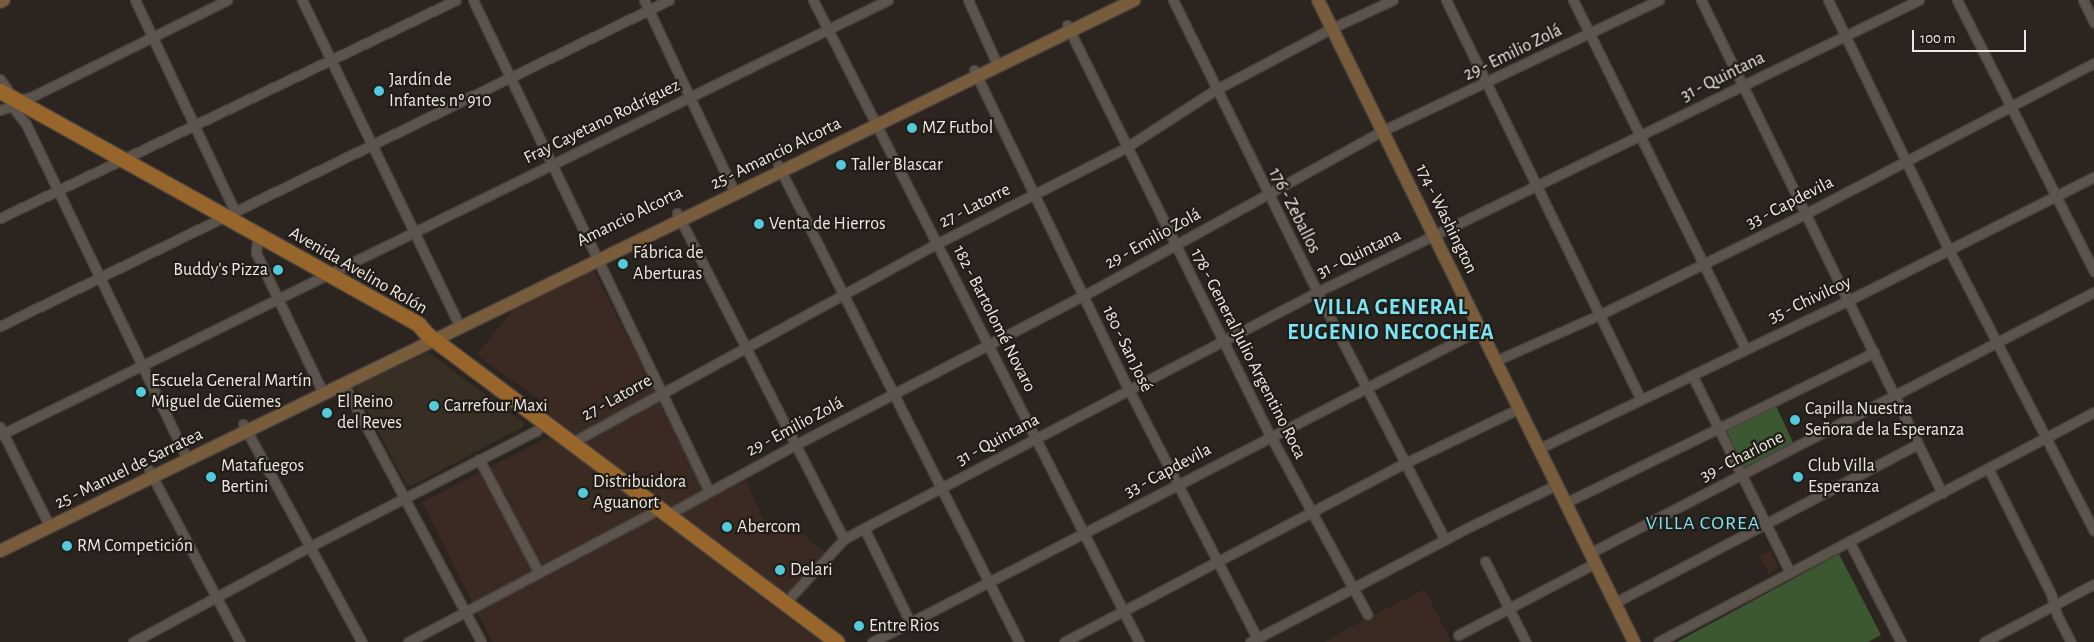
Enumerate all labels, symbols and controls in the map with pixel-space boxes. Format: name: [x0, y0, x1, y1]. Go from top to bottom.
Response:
street label: 29 - Emilio Zolá: [1460, 20, 1566, 86]
scale bar: [1914, 20, 2028, 52]
text: 100 m: [1920, 31, 1955, 46]
street label: 31 - Quintana: [1677, 47, 1769, 107]
place label: Jardín de Infantes nº 910: [389, 70, 491, 112]
street label: Fray Cayetano Rodríguez: [520, 75, 684, 169]
marker: Jardín de Infantes nº 910: [373, 85, 385, 97]
street label: 25 - Amancio Alcorta: [707, 113, 845, 195]
place label: MZ Futbol: [922, 117, 993, 139]
marker: MZ Futbol: [906, 122, 918, 134]
place label: Taller Blascar: [851, 154, 943, 176]
marker: Taller Blascar: [835, 159, 847, 171]
street label: 174 - Washington: [1410, 161, 1482, 277]
street label: 176 - Zeballos: [1263, 165, 1325, 257]
street label: 33 - Capdevila: [1743, 172, 1837, 234]
street label: 27 - Latorre: [936, 179, 1014, 233]
street label: Amancio Alcorta: [573, 182, 687, 252]
street label: 29 - Emilio Zolá: [1101, 204, 1205, 274]
place label: Venta de Hierros: [769, 213, 886, 235]
marker: Venta de Hierros: [753, 218, 765, 230]
street label: Avenida Avelino Rolón: [285, 223, 431, 319]
street label: 31 - Quintana: [1313, 224, 1405, 284]
street label: 182 - Bartolomé Novaro: [948, 242, 1040, 396]
place label: Fábrica de Aberturas: [633, 243, 704, 286]
street label: 178 - General Julio Argentino Roca: [1185, 245, 1311, 463]
marker: Fábrica de Aberturas: [617, 258, 629, 270]
place label: Buddy's Pizza: [173, 259, 268, 281]
marker: Buddy's Pizza: [272, 264, 284, 276]
street label: 35 - Chivilcoy: [1765, 271, 1855, 329]
district label: VILLA GENERAL EUGENIO NECOCHEA: [1285, 294, 1497, 346]
street label: 180 - San José: [1097, 302, 1157, 396]
street label: 27 - Latorre: [578, 370, 656, 426]
place label: Escuela General Martín Miguel de Güemes: [151, 371, 312, 414]
marker: Escuela General Martín Miguel de Güemes: [135, 386, 147, 398]
place label: El Reino del Reves: [337, 392, 402, 434]
street label: 29 - Emilio Zolá: [743, 392, 847, 462]
place label: Carrefour Maxi: [444, 395, 548, 417]
place label: Capilla Nuestra Señora de la Esperanza: [1805, 399, 1964, 442]
marker: Carrefour Maxi: [428, 400, 440, 412]
marker: El Reino del Reves: [321, 407, 333, 419]
street label: 31 - Quintana: [953, 409, 1043, 471]
marker: Capilla Nuestra Señora de la Esperanza: [1789, 414, 1801, 426]
street label: 25 - Manuel de Sarratea: [51, 424, 207, 514]
street label: 39 - Charlone: [1697, 427, 1787, 487]
street label: 33 - Capdevila: [1121, 439, 1215, 503]
place label: Matafuegos Bertini: [221, 456, 304, 498]
place label: Club Villa Esperanza: [1808, 456, 1880, 498]
marker: Matafuegos Bertini: [205, 471, 217, 483]
marker: Club Villa Esperanza: [1792, 471, 1804, 483]
place label: Distribuidora Aguanort: [593, 472, 686, 514]
marker: Distribuidora Aguanort: [577, 487, 589, 499]
district label: VILLA COREA: [1644, 511, 1762, 535]
place label: Abercom: [737, 516, 801, 538]
marker: Abercom: [721, 521, 733, 533]
place label: RM Competición: [77, 535, 193, 557]
marker: RM Competición: [61, 540, 73, 552]
place label: Delari: [790, 559, 833, 581]
marker: Delari: [774, 564, 786, 576]
place label: Entre Rios: [869, 615, 939, 637]
marker: Entre Rios: [853, 620, 865, 632]

